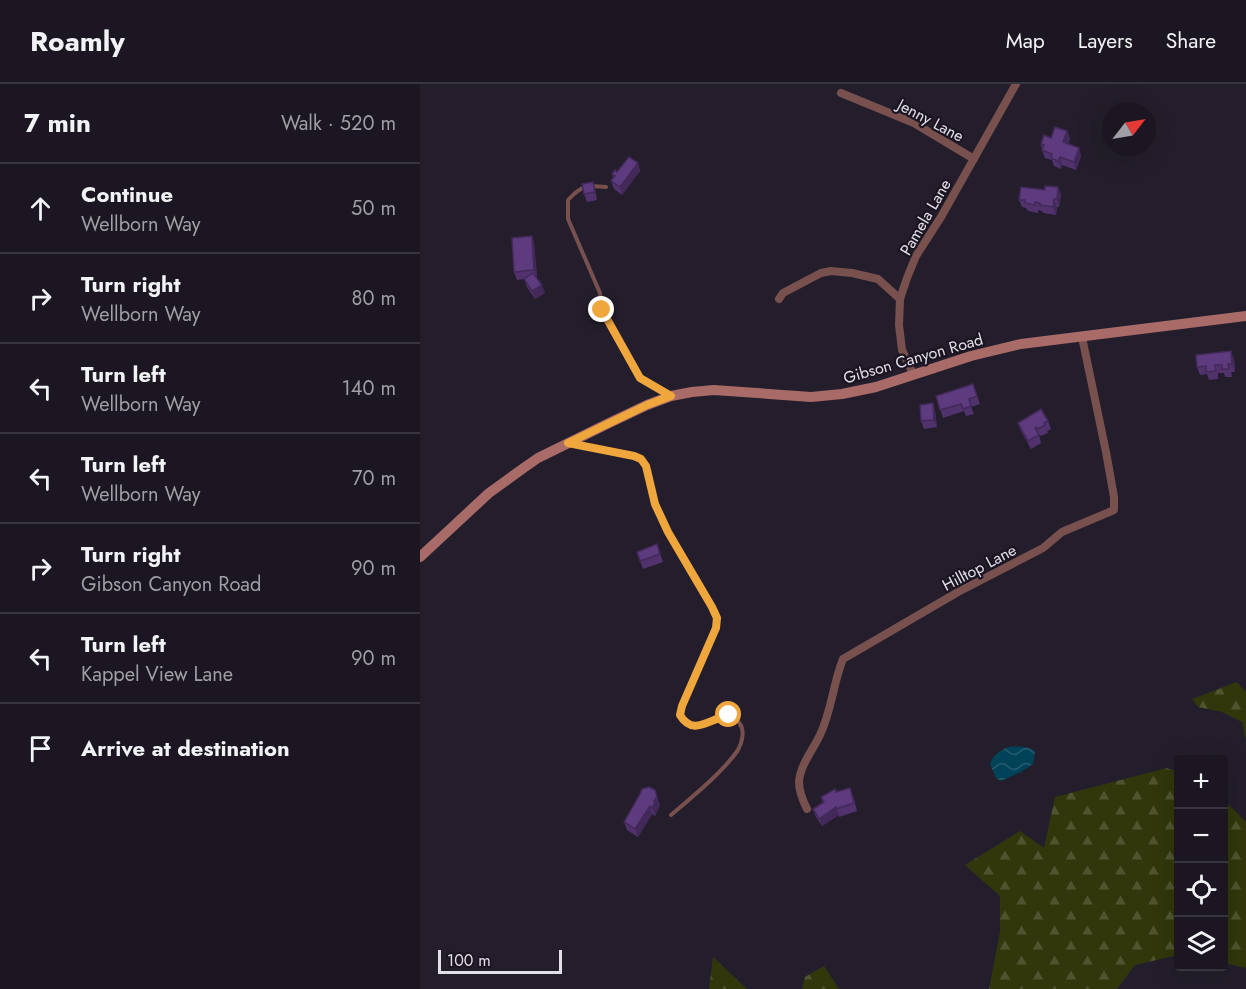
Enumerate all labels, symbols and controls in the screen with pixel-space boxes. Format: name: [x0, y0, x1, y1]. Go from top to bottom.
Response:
text: Roamly: [30, 21, 125, 62]
text: Map: [1006, 26, 1045, 56]
text: Layers: [1078, 26, 1133, 56]
text: Share: [1166, 26, 1216, 56]
street label: Jenny Lane: [892, 92, 968, 148]
north arrow: [1102, 102, 1156, 156]
text: 7 min: [24, 104, 91, 142]
text: Walk · 520 m: [281, 109, 396, 138]
street label: Pamela Lane: [894, 175, 956, 260]
text: Continue: [81, 178, 173, 210]
icon: ahead: [24, 192, 57, 225]
text: 50 m: [351, 194, 396, 223]
text: Wellborn Way: [81, 210, 201, 239]
text: Turn right: [81, 268, 181, 300]
icon: right: [24, 282, 57, 315]
text: 80 m: [351, 284, 396, 313]
route end: [588, 296, 614, 322]
text: Wellborn Way: [81, 300, 201, 329]
street label: Gibson Canyon Road: [841, 328, 986, 389]
text: Turn left: [81, 358, 166, 390]
icon: left: [24, 372, 57, 405]
text: 140 m: [342, 374, 396, 403]
text: Wellborn Way: [81, 390, 201, 419]
text: Turn left: [81, 448, 166, 480]
icon: left: [24, 462, 57, 495]
text: 70 m: [352, 464, 396, 493]
text: Wellborn Way: [81, 480, 201, 509]
text: Turn right: [81, 538, 181, 570]
street label: Hilltop Lane: [938, 538, 1020, 597]
icon: right: [24, 552, 57, 585]
text: 90 m: [351, 554, 396, 583]
text: Gibson Canyon Road: [81, 570, 261, 599]
text: Turn left: [81, 628, 166, 660]
icon: left: [24, 642, 57, 675]
text: 90 m: [351, 644, 396, 673]
text: Kappel View Lane: [81, 660, 233, 689]
route start: [715, 701, 741, 727]
icon: arrive: [24, 732, 57, 765]
text: Arrive at destination: [81, 732, 290, 764]
map controls: [1174, 755, 1228, 971]
button: +: [1174, 755, 1228, 809]
button: −: [1174, 809, 1228, 863]
button: locate: [1174, 863, 1228, 917]
button: layers: [1174, 917, 1228, 971]
scale bar: [438, 947, 562, 974]
text: 100 m: [447, 949, 491, 972]

